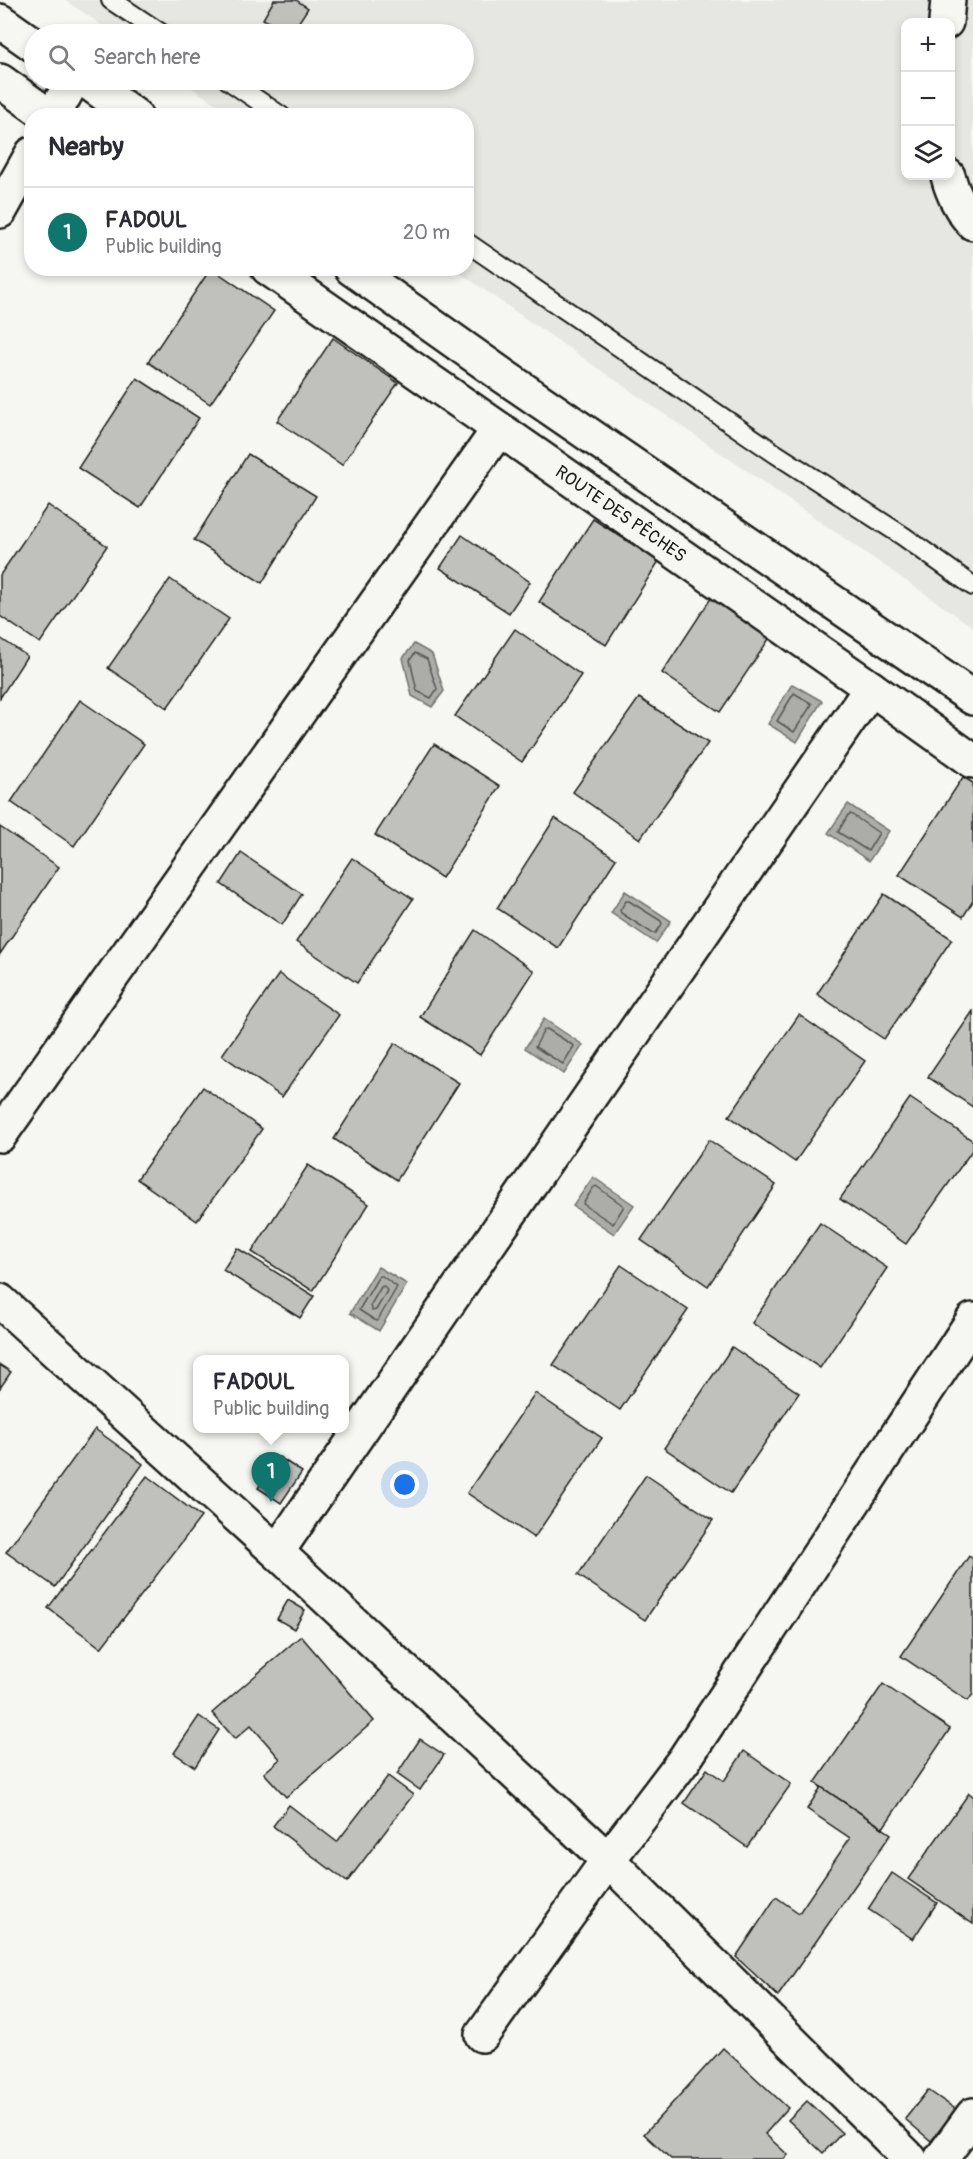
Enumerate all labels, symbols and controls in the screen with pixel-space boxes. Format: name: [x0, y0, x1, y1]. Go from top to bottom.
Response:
map controls: [901, 18, 955, 180]
button: +: [901, 18, 955, 72]
search box: [24, 24, 474, 90]
icon: search: [45, 41, 78, 74]
text: Search here: [93, 43, 200, 71]
button: −: [901, 72, 955, 126]
button: layers: [901, 126, 955, 180]
text: Nearby: [48, 131, 124, 163]
text: FADOUL: [105, 206, 187, 234]
text: 1: [64, 220, 71, 245]
text: 20 m: [403, 220, 450, 245]
text: Public building: [105, 234, 221, 259]
street label: ROUTE DES PÊCHES: [551, 460, 691, 567]
popup: [193, 1355, 349, 1433]
text: FADOUL: [213, 1368, 295, 1396]
text: Public building: [213, 1396, 329, 1421]
pin: 1: [252, 1452, 290, 1502]
your location: [390, 1470, 419, 1499]

